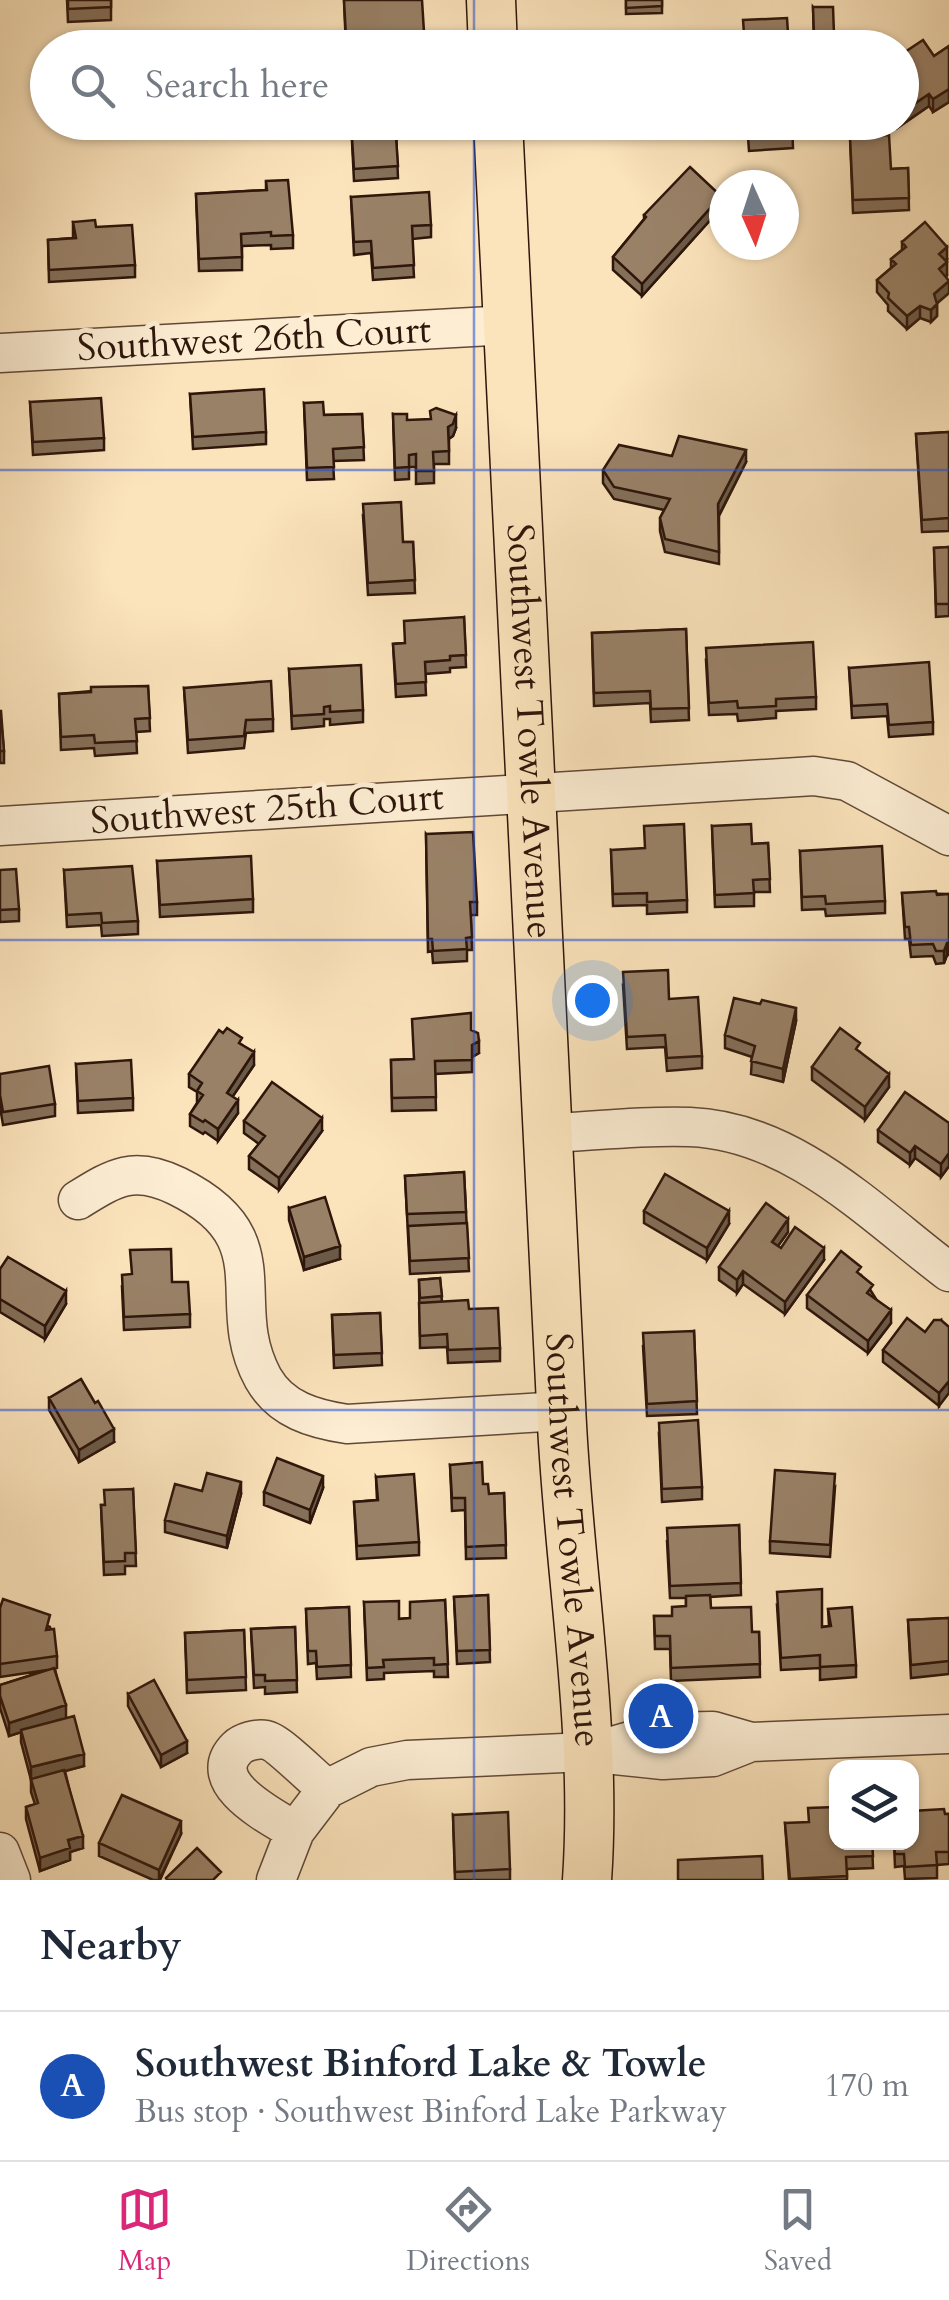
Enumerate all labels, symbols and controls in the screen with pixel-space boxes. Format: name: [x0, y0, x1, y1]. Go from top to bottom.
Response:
search box: [30, 30, 919, 140]
icon: search: [65, 58, 120, 113]
text: Search here: [145, 59, 329, 111]
north arrow: [709, 170, 799, 260]
street label: Southwest 26th Court: [76, 304, 432, 374]
street label: Southwest Towle Avenue: [493, 522, 566, 940]
street label: Southwest 25th Court: [88, 771, 446, 847]
your location: [567, 975, 618, 1026]
street label: Southwest Towle Avenue: [532, 1332, 614, 1748]
pin: A: [628, 1678, 694, 1754]
map controls: [829, 1760, 919, 1850]
button: layers: [829, 1760, 919, 1850]
text: Nearby: [40, 1917, 182, 1974]
text: Southwest Binford Lake & Towle: [135, 2038, 707, 2090]
text: A: [60, 2064, 85, 2108]
text: 170 m: [824, 2064, 909, 2108]
text: Bus stop · Southwest Binford Lake Parkway: [135, 2090, 727, 2134]
tab: Map: [117, 2182, 172, 2280]
tab: Directions: [406, 2182, 530, 2280]
tab: Saved: [764, 2182, 832, 2280]

